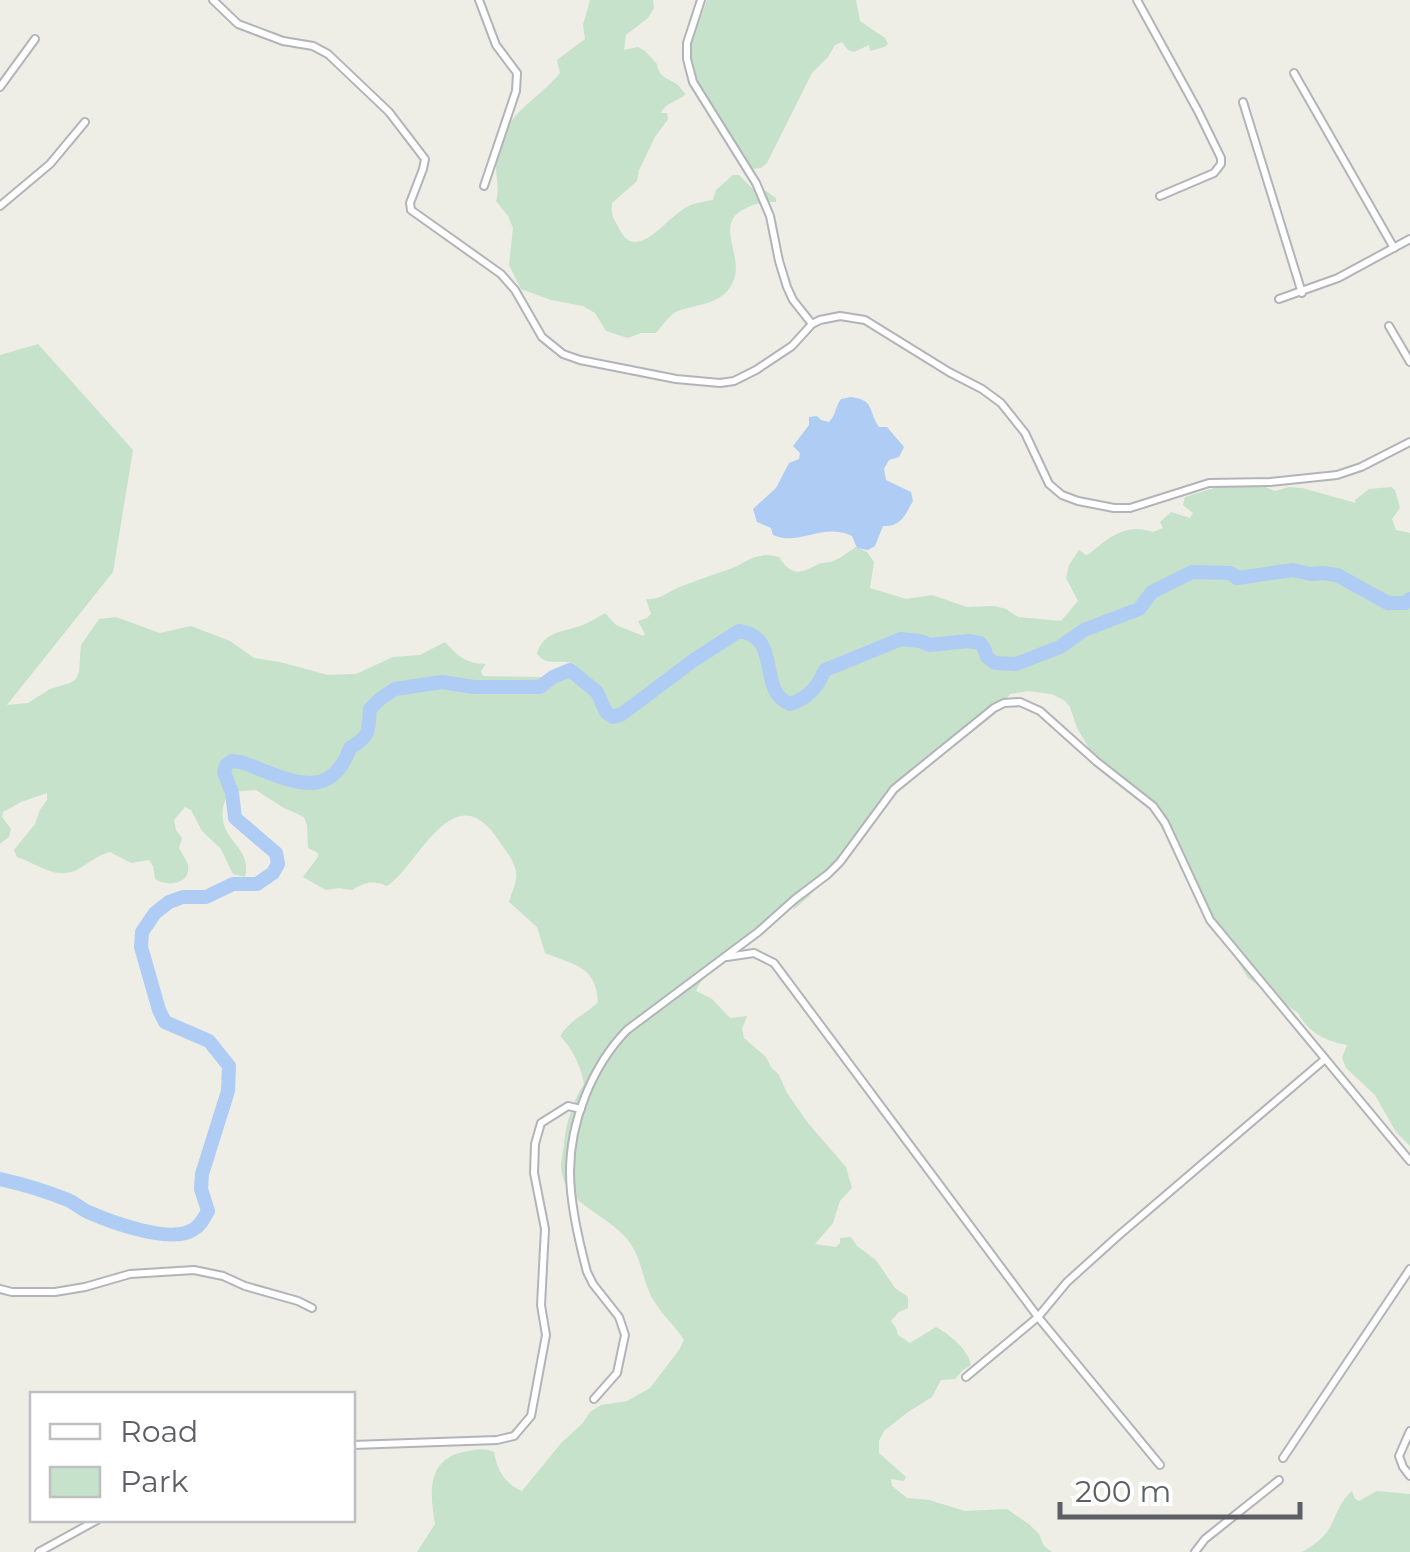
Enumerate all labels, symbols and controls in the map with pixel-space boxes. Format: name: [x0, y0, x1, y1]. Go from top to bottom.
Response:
legend: [30, 1392, 355, 1522]
text: Road: [120, 1413, 198, 1450]
scale bar: [1060, 1457, 1300, 1519]
text: Park: [120, 1463, 189, 1500]
text: 200 m: [1075, 1473, 1171, 1510]

